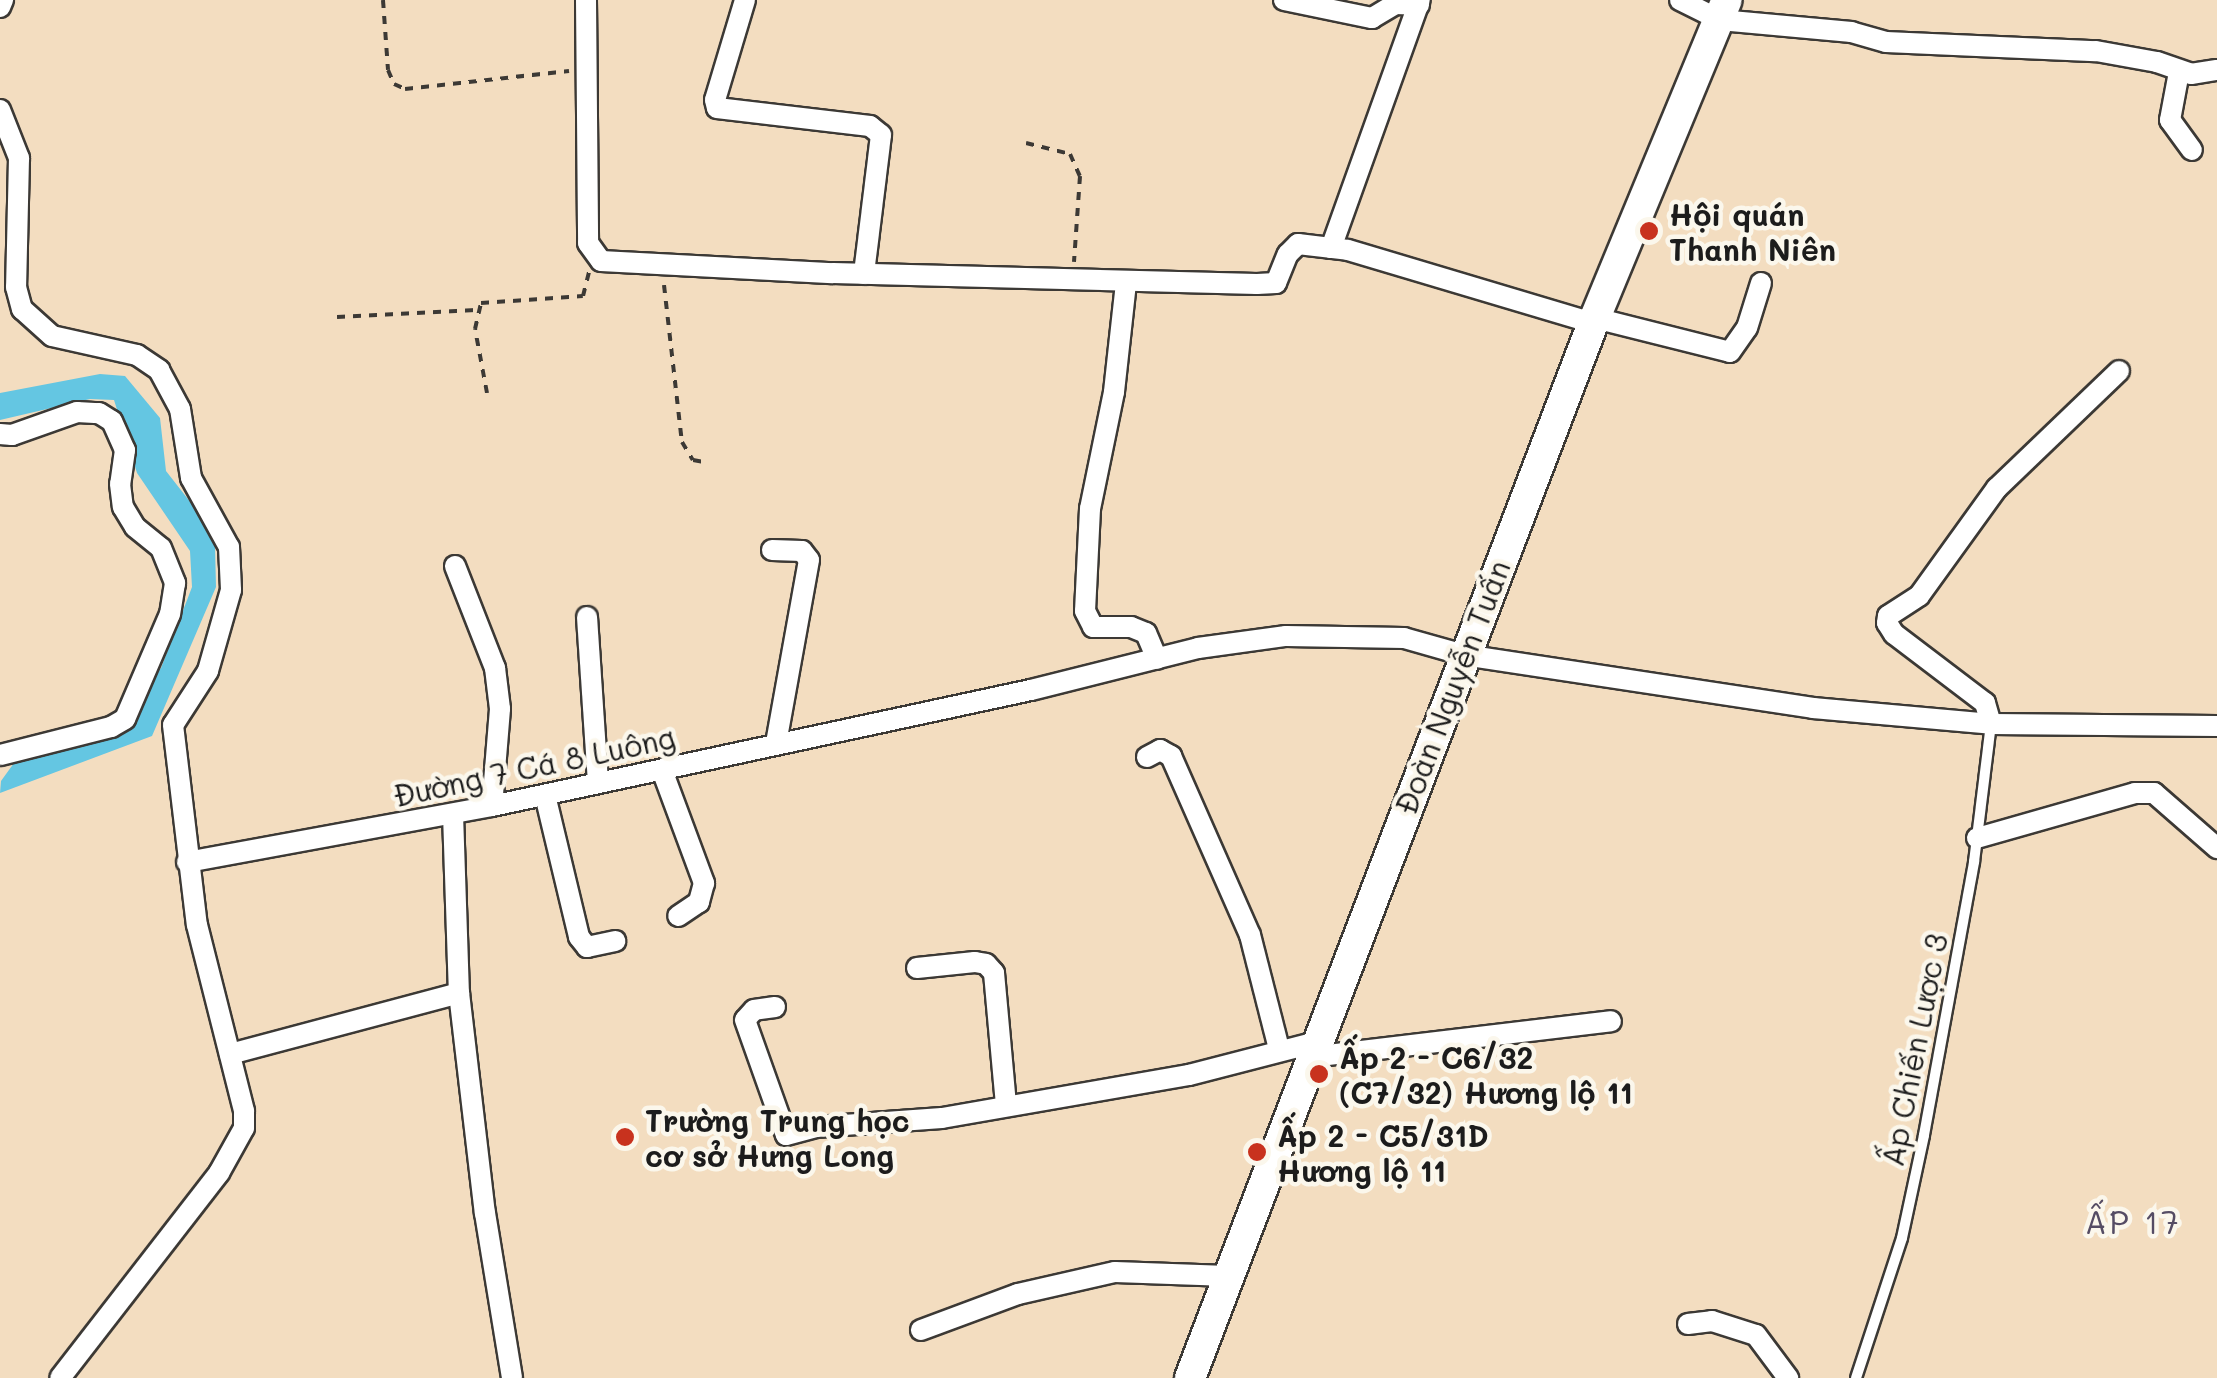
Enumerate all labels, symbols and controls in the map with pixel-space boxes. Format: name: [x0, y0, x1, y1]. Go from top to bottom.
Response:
place label: Hội quán Thanh Niên: [1669, 196, 1836, 266]
marker: Hội quán Thanh Niên: [1638, 220, 1660, 242]
street label: Đoàn Nguyễn Tuấn: [1387, 555, 1517, 819]
street label: Đường 7 Cá 8 Luông: [390, 719, 678, 813]
street label: Ấp Chiến Lược 3: [1874, 931, 1954, 1169]
place label: Ấp 2 - C6/32 (C7/32) Hương lộ 11: [1339, 1039, 1633, 1110]
marker: Ấp 2 - C6/32 (C7/32) Hương lộ 11: [1308, 1063, 1330, 1085]
place label: Trường Trung học cơ sở Hưng Long: [645, 1102, 910, 1172]
place label: Ấp 2 - C5/31D Hương lộ 11: [1277, 1117, 1489, 1188]
marker: Trường Trung học cơ sở Hưng Long: [614, 1126, 636, 1148]
marker: Ấp 2 - C5/31D Hương lộ 11: [1246, 1141, 1268, 1163]
district label: ẤP 17: [2085, 1202, 2181, 1240]

